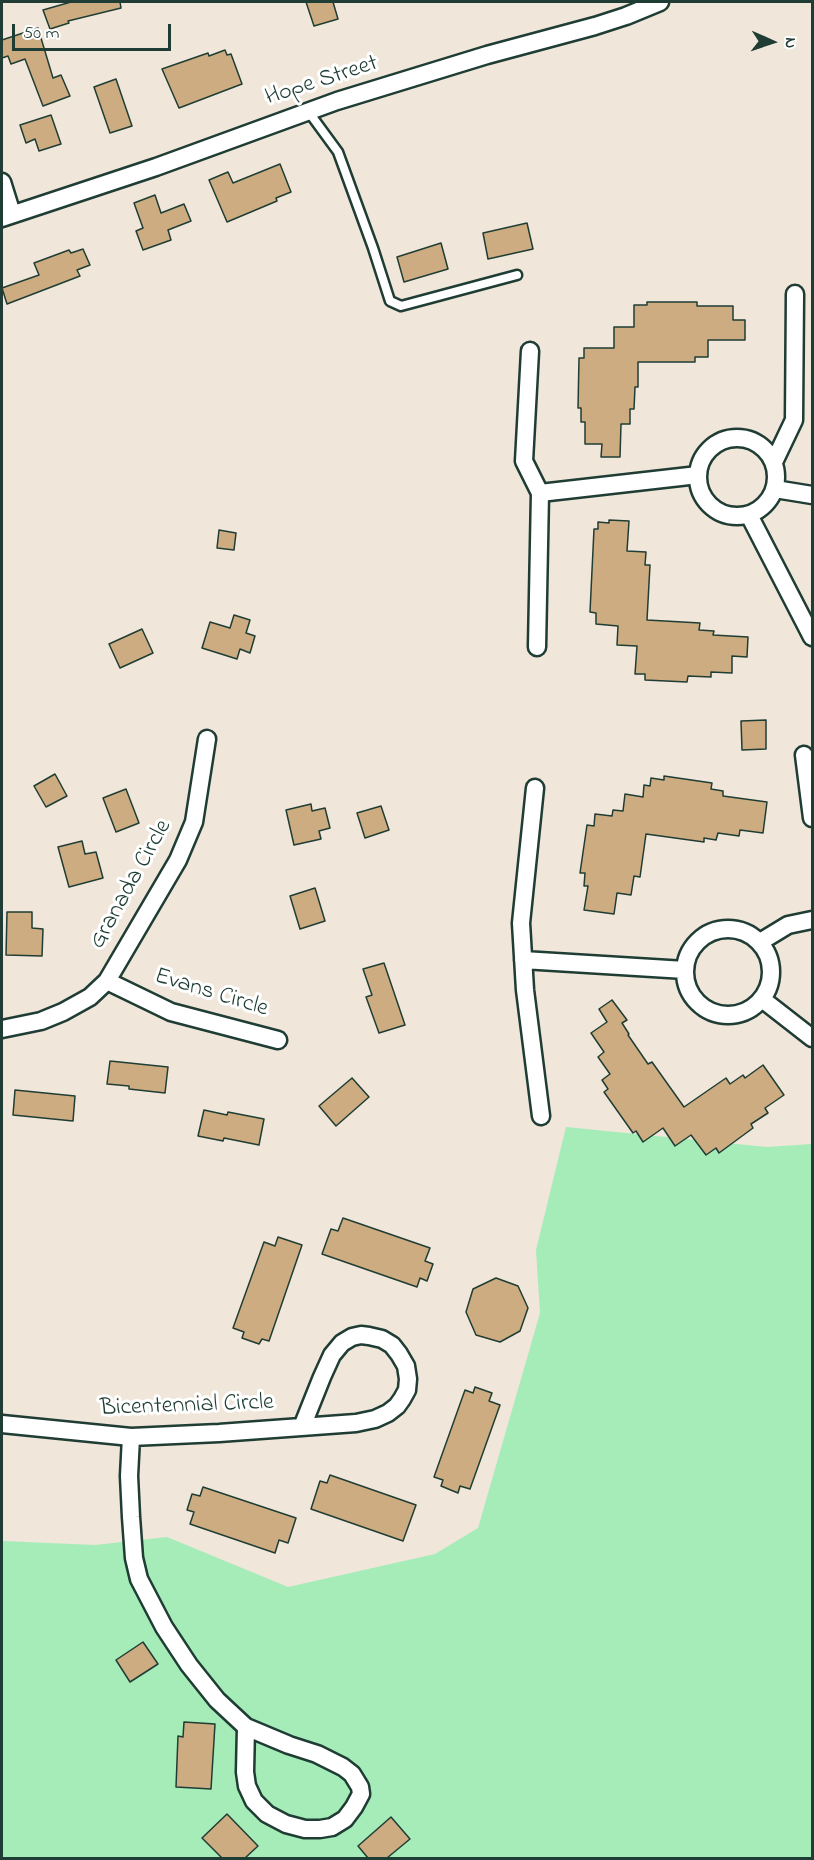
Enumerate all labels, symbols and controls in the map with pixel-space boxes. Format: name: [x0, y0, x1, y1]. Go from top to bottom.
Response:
scale bar: [15, 12, 174, 50]
north arrow: [742, 12, 802, 72]
text: 50 m: [23, 21, 60, 47]
text: N: [778, 37, 802, 49]
street label: Hope Street: [262, 50, 382, 114]
street label: Granada Circle: [85, 815, 179, 955]
street label: Evans Circle: [151, 963, 271, 1025]
street label: Bicentennial Circle: [100, 1390, 274, 1424]

